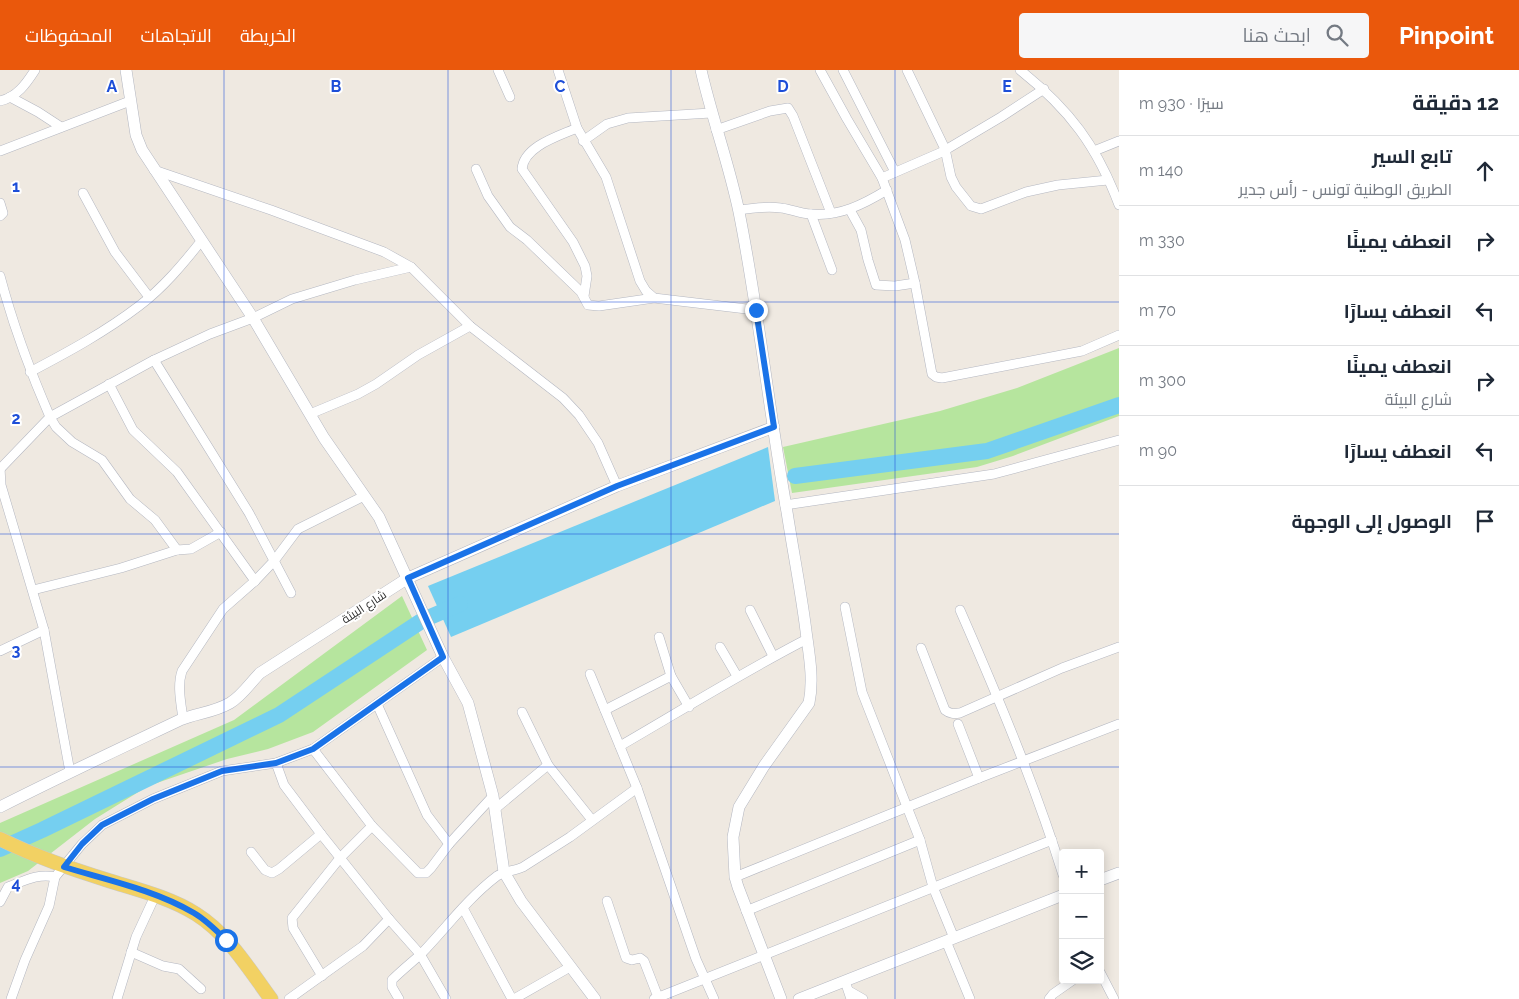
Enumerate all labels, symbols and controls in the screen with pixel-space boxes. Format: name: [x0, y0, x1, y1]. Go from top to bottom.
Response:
search box: [1019, 13, 1369, 58]
icon: search: [1323, 21, 1351, 49]
text: Pinpoint: [1399, 21, 1494, 50]
text: ابحث هنا: [1243, 24, 1311, 46]
text: المحفوظات: [25, 25, 113, 46]
text: الاتجاهات: [141, 25, 212, 46]
text: الخريطة: [240, 25, 296, 46]
text: A: [107, 77, 118, 96]
text: B: [331, 77, 342, 96]
text: C: [555, 77, 566, 96]
text: D: [777, 77, 789, 96]
text: E: [1002, 77, 1012, 96]
text: 12 دقيقة: [1412, 90, 1499, 115]
text: سيرًا · 930 m: [1139, 94, 1224, 113]
text: تابع السير: [1372, 145, 1452, 167]
icon: ahead: [1471, 157, 1499, 185]
text: 140 m: [1139, 161, 1183, 180]
text: 1: [12, 177, 20, 196]
text: الطريق الوطنية تونس - رأس جدير: [1239, 180, 1452, 199]
icon: right: [1471, 227, 1499, 255]
text: انعطف يمينًا: [1346, 230, 1452, 252]
text: 330 m: [1139, 231, 1185, 250]
icon: left: [1471, 297, 1499, 325]
route end: [745, 299, 768, 322]
text: انعطف يسارًا: [1344, 300, 1452, 322]
text: 70 m: [1139, 301, 1176, 320]
text: انعطف يمينًا: [1346, 355, 1452, 377]
icon: right: [1471, 367, 1499, 395]
text: 300 m: [1139, 371, 1186, 390]
text: شارع البيئة: [1385, 390, 1452, 409]
text: 2: [11, 409, 21, 428]
icon: left: [1471, 437, 1499, 465]
text: انعطف يسارًا: [1344, 440, 1452, 462]
text: 90 m: [1139, 441, 1177, 460]
icon: arrive: [1471, 507, 1499, 535]
text: الوصول إلى الوجهة: [1292, 510, 1452, 532]
street label: شارع البيئة: [339, 587, 390, 627]
text: 3: [12, 641, 21, 660]
map controls: [1059, 849, 1104, 984]
button: +: [1059, 849, 1104, 894]
text: 4: [11, 874, 21, 893]
button: −: [1059, 894, 1104, 939]
route start: [215, 929, 238, 952]
button: layers: [1059, 939, 1104, 984]

